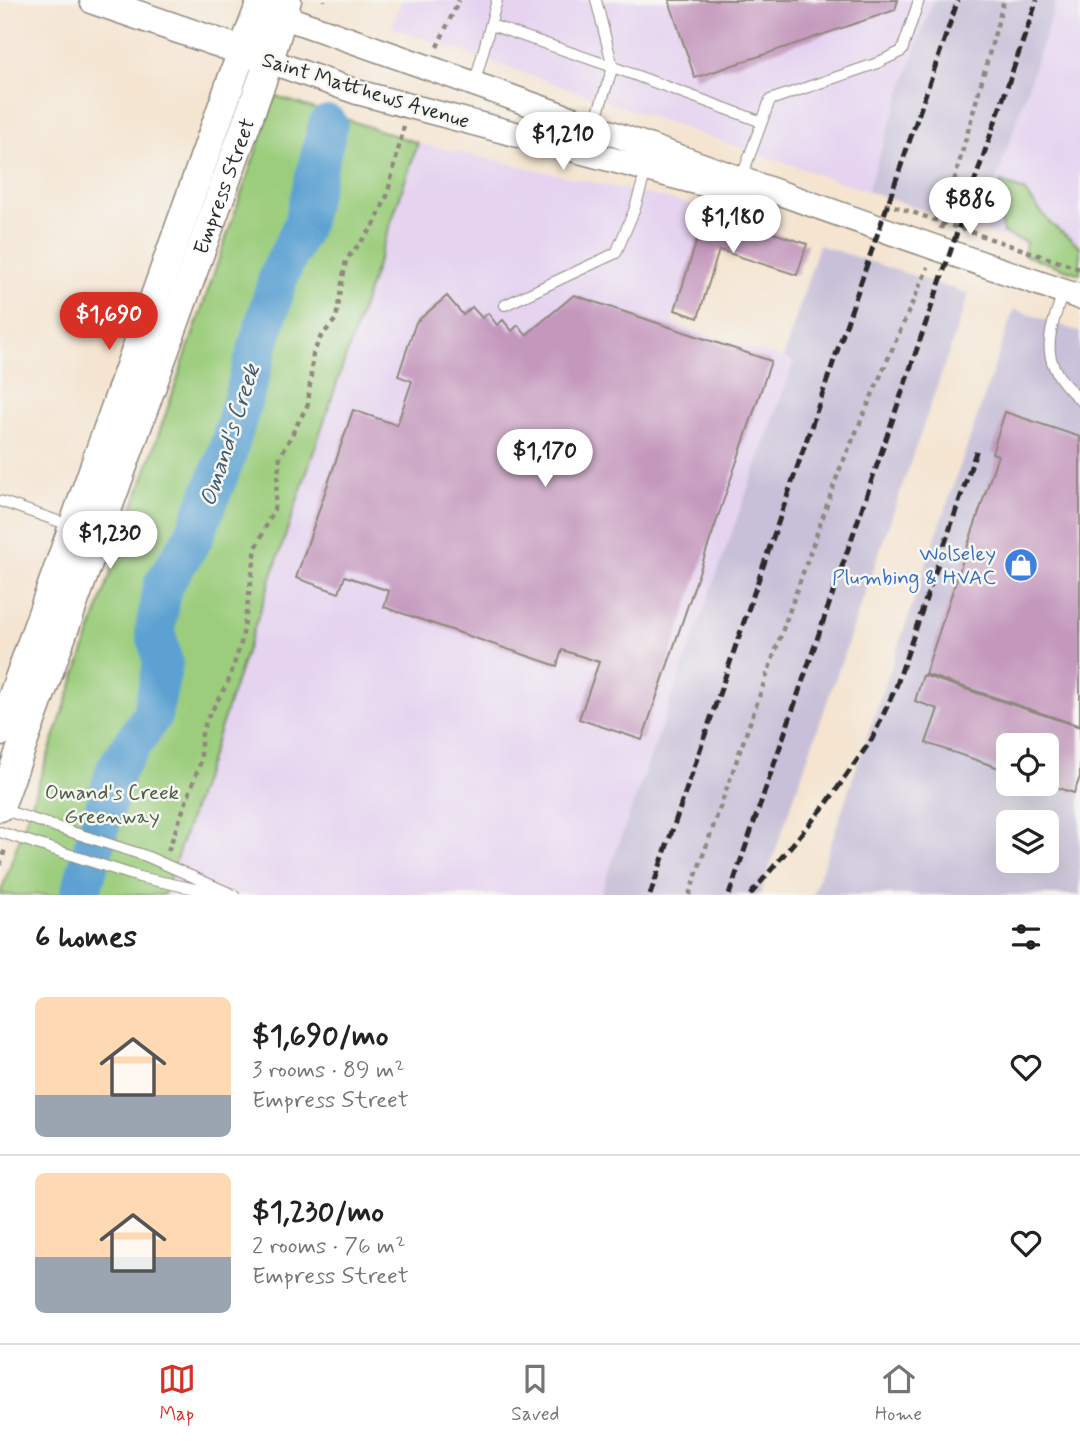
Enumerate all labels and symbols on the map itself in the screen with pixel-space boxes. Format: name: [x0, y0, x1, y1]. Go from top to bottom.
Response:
street label: Saint Matthews Avenue: [258, 46, 473, 136]
pin: $1,210: [506, 113, 620, 172]
street label: Empress Street: [187, 114, 262, 259]
pin: $886: [929, 177, 1011, 237]
pin: $1,180: [676, 196, 790, 255]
pin: $1,690: [52, 292, 166, 352]
water label: Omand's Creek: [194, 360, 268, 510]
pin: $1,170: [488, 430, 602, 489]
pin: $1,230: [53, 512, 167, 571]
place label: Wolseley Plumbing & HVAC: [832, 540, 996, 593]
shop icon: Wolseley Plumbing & HVAC: [1002, 546, 1040, 584]
park label: Omand's Creek Greenway: [45, 779, 180, 831]

